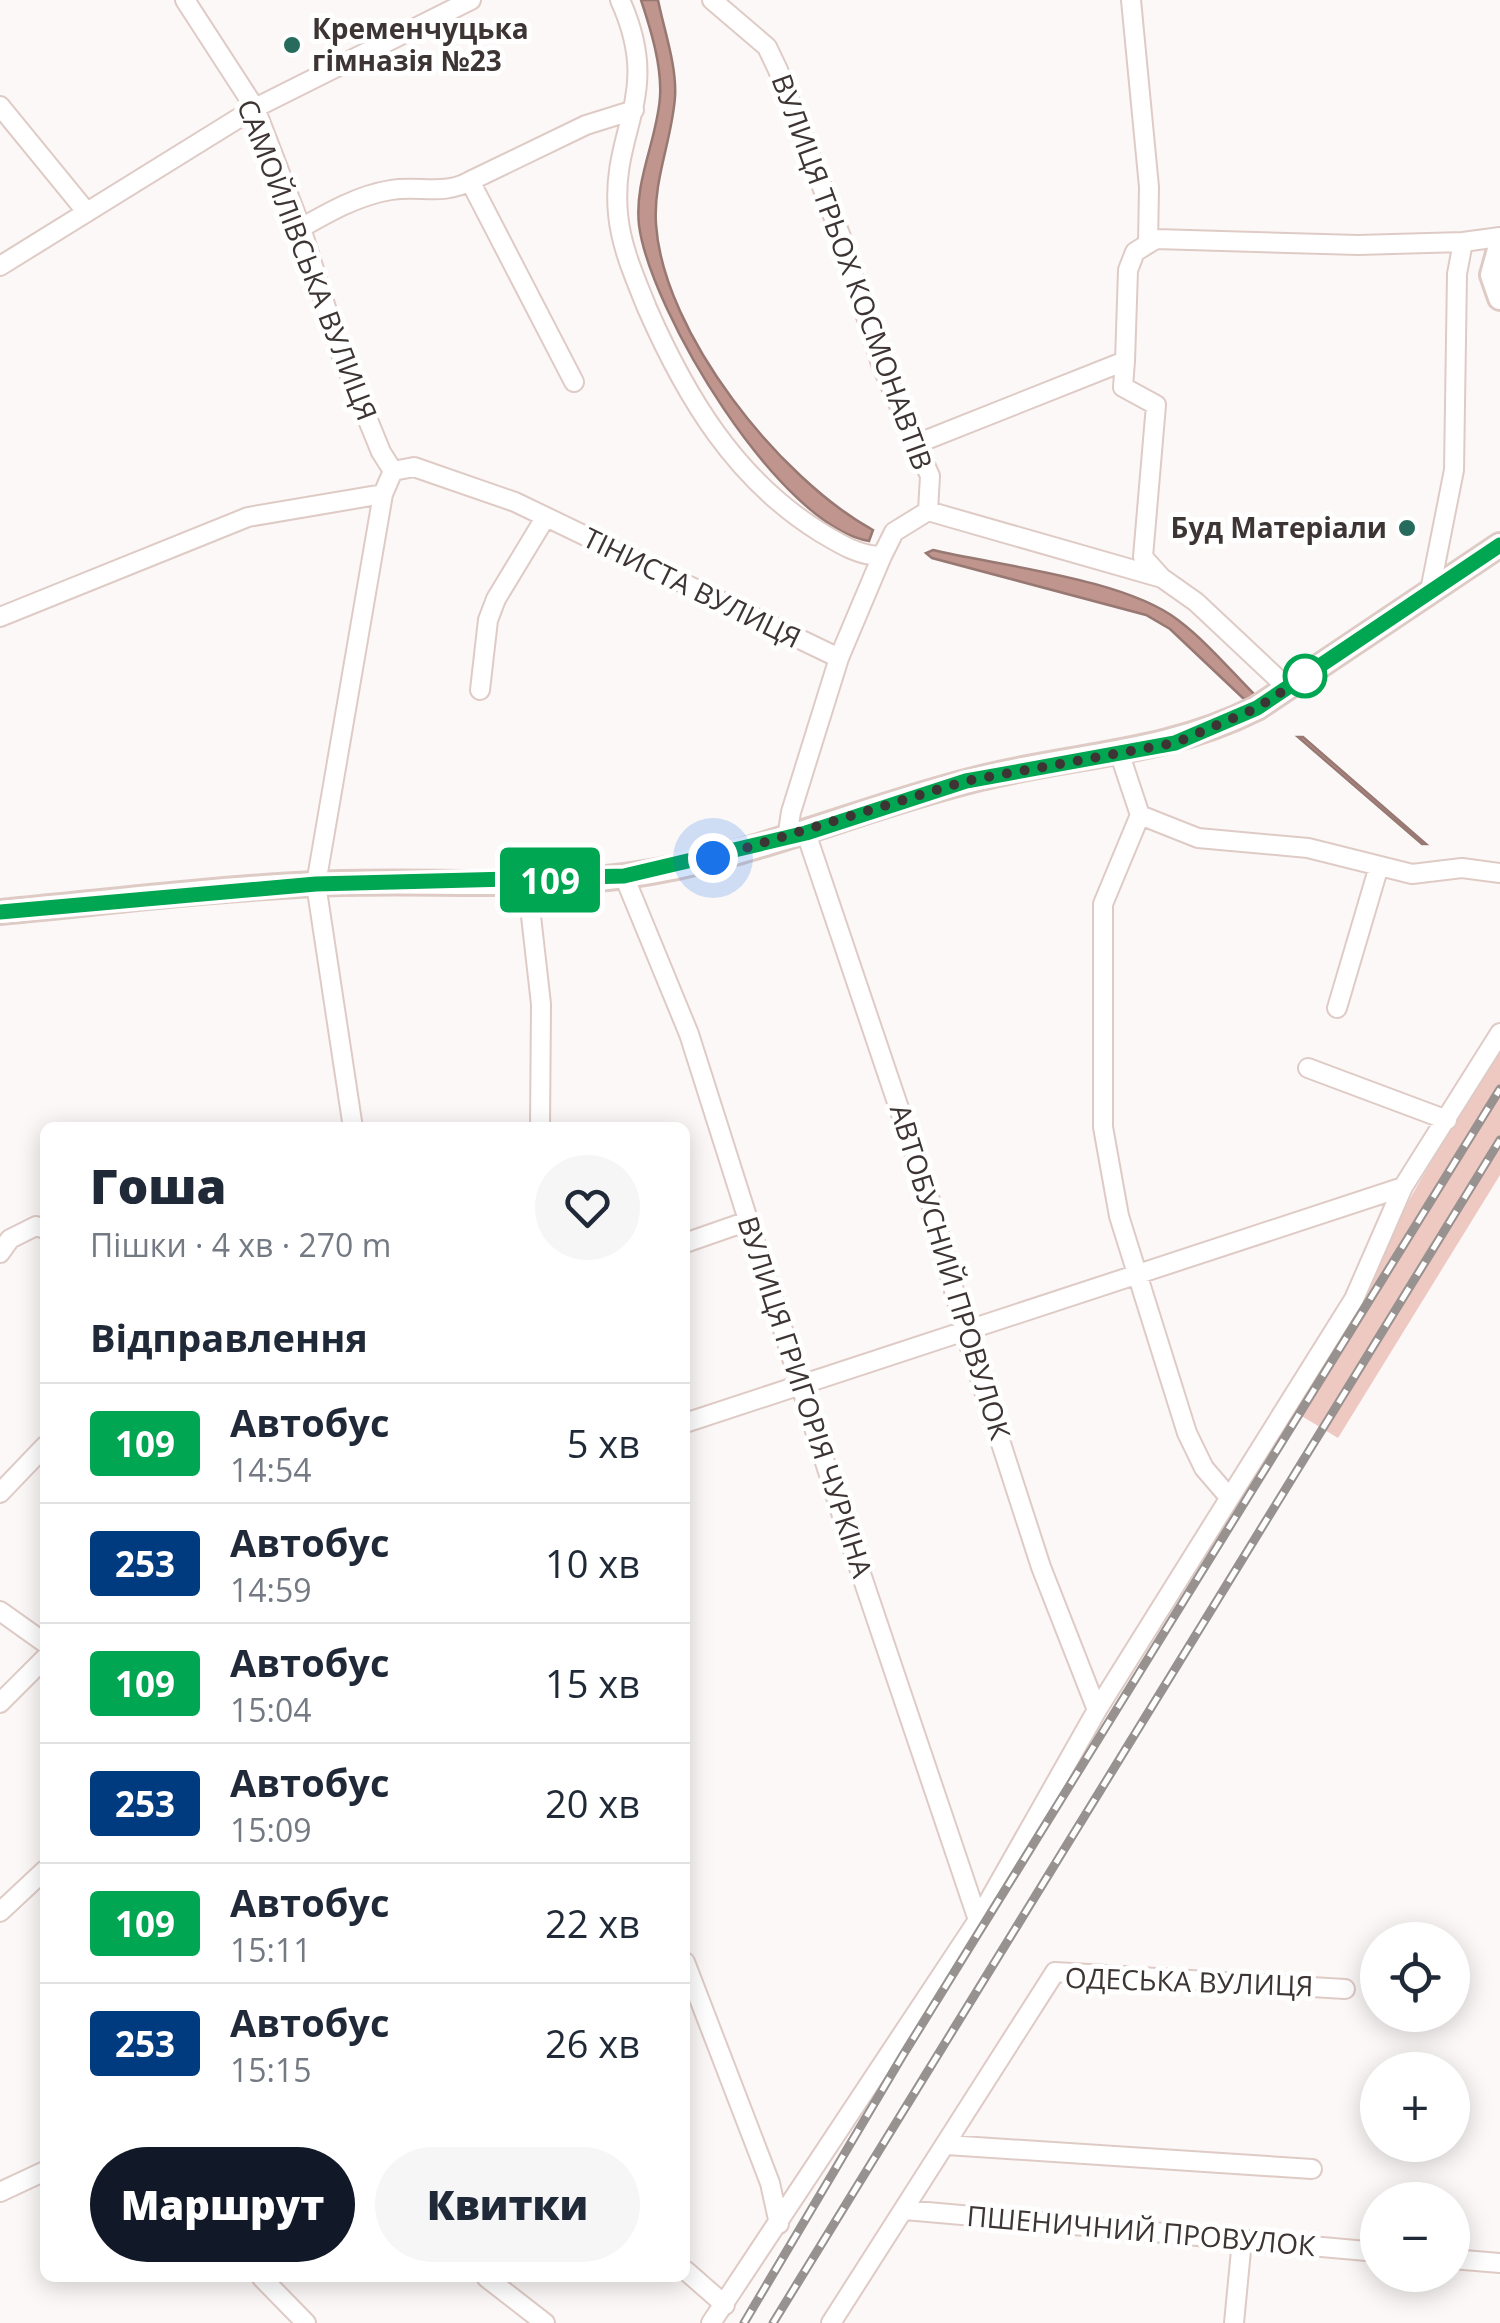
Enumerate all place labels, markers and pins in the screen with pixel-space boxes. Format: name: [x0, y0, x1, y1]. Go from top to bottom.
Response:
place label: Кременчуцька гімназія №23: [312, 9, 529, 79]
marker: Кременчуцька гімназія №23: [281, 34, 303, 56]
place label: Буд Матерiали: [1171, 508, 1387, 546]
marker: Буд Матерiали: [1396, 517, 1418, 539]
unlabelled marker: [1284, 655, 1326, 697]

